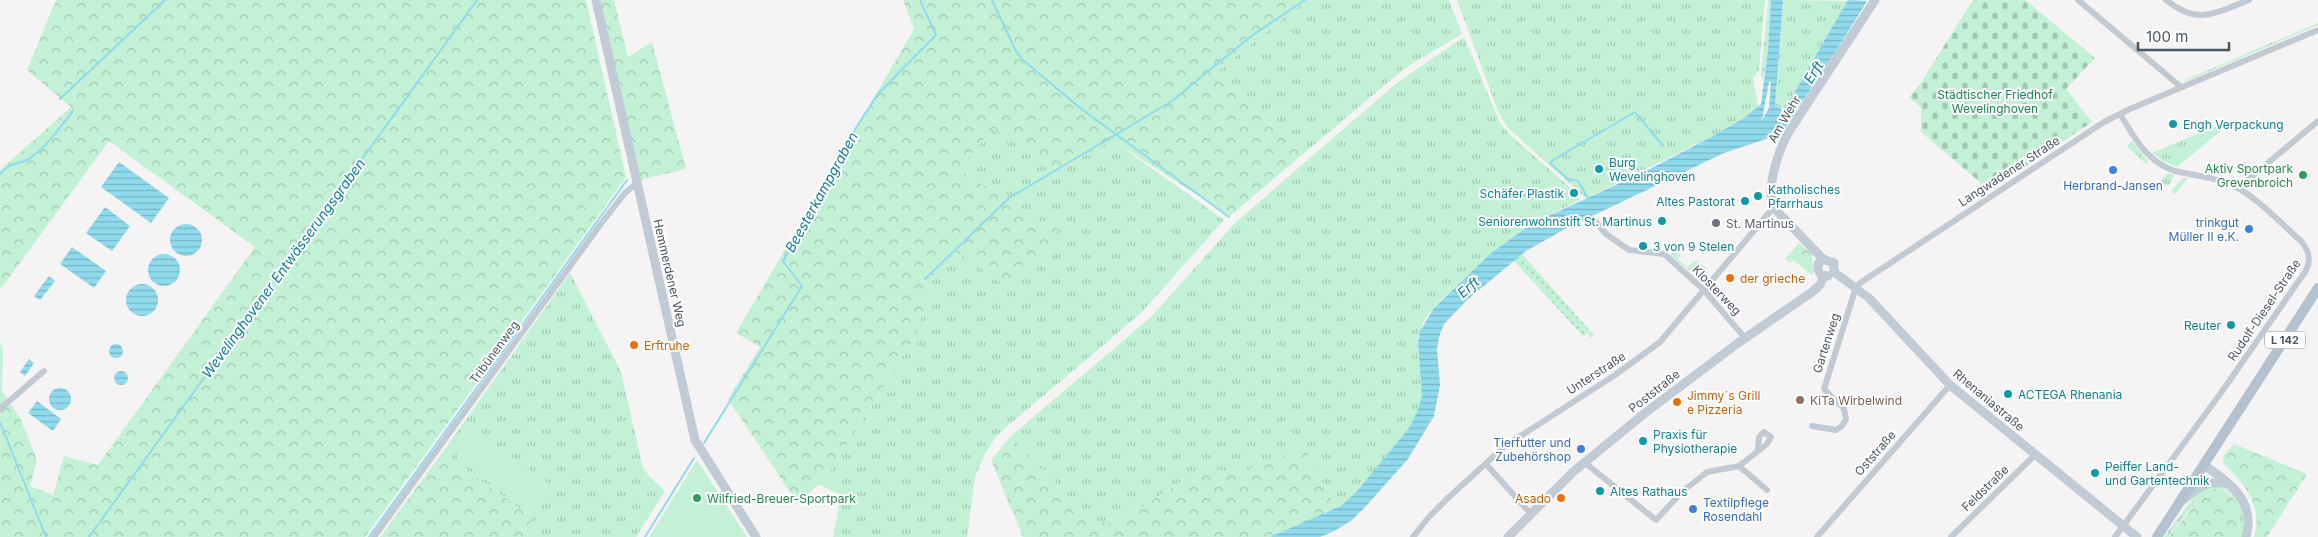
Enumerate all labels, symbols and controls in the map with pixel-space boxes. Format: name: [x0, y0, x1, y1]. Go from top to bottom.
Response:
scale bar: [2138, 20, 2229, 52]
text: 100 m: [2146, 27, 2188, 46]
water label: Erft: [1800, 57, 1827, 86]
park label: Städtischer Friedhof Wevelinghoven: [1937, 87, 2053, 116]
street label: Am Wehr: [1765, 92, 1804, 145]
place label: Engh Verpackung: [2183, 117, 2284, 132]
marker: Engh Verpackung: [2167, 118, 2179, 130]
water label: Beesterkampgraben: [781, 129, 861, 255]
street label: Langwadener Straße: [1955, 133, 2063, 209]
water label: Wevelinghovener Entwässerungsgraben: [198, 155, 368, 381]
place label: Burg Wevelinghoven: [1609, 155, 1695, 184]
place label: Aktiv Sportpark Grevenbroich: [2205, 161, 2293, 190]
marker: Burg Wevelinghoven: [1593, 163, 1605, 175]
marker: Herbrand-Jansen: [2107, 164, 2119, 176]
marker: Aktiv Sportpark Grevenbroich: [2297, 169, 2309, 181]
place label: Herbrand-Jansen: [2063, 178, 2163, 193]
place label: Katholisches Pfarrhaus: [1768, 182, 1840, 211]
place label: Schäfer Plastik: [1480, 186, 1564, 201]
marker: Schäfer Plastik: [1568, 187, 1580, 199]
marker: Katholisches Pfarrhaus: [1752, 190, 1764, 202]
place label: Altes Pastorat: [1656, 194, 1735, 209]
marker: Altes Pastorat: [1739, 195, 1751, 207]
place label: Seniorenwohnstift St. Martinus: [1478, 214, 1652, 229]
marker: Seniorenwohnstift St. Martinus: [1656, 215, 1668, 227]
place label: trinkgut Müller II e.K.: [2169, 215, 2239, 244]
place label: St. Martinus: [1726, 216, 1794, 231]
marker: St. Martinus: [1710, 217, 1722, 229]
street label: Hemmerdener Weg: [650, 218, 690, 328]
marker: trinkgut Müller II e.K.: [2243, 223, 2255, 235]
place label: 3 von 9 Stelen: [1653, 239, 1734, 254]
marker: 3 von 9 Stelen: [1637, 240, 1649, 252]
street label: Rudolf-Diesel-Straße: [2224, 256, 2304, 364]
street label: Klosterweg: [1689, 262, 1745, 318]
place label: der grieche: [1740, 271, 1805, 286]
marker: der grieche: [1724, 272, 1736, 284]
water label: Erft: [1454, 273, 1483, 301]
street label: Gartenweg: [1809, 311, 1843, 375]
street label: Tribünenweg: [466, 318, 522, 386]
place label: Reuter: [2184, 318, 2221, 333]
marker: Reuter: [2225, 319, 2237, 331]
road number: L 142: [2265, 332, 2305, 348]
place label: Erftruhe: [644, 338, 690, 353]
marker: Erftruhe: [628, 339, 640, 351]
street label: Unterstraße: [1564, 348, 1628, 398]
street label: Poststraße: [1625, 366, 1683, 416]
street label: Rhenaniastraße: [1950, 366, 2028, 434]
place label: ACTEGA Rhenania: [2018, 387, 2122, 402]
place label: Jimmy´s Grill e Pizzeria: [1687, 388, 1760, 417]
marker: ACTEGA Rhenania: [2002, 388, 2014, 400]
place label: KiTa Wirbelwind: [1810, 393, 1902, 408]
marker: KiTa Wirbelwind: [1794, 394, 1806, 406]
marker: Jimmy´s Grill e Pizzeria: [1671, 396, 1683, 408]
place label: Praxis für Physiotherapie: [1653, 427, 1737, 456]
street label: Oststraße: [1851, 427, 1899, 479]
place label: Tierfutter und Zubehörshop: [1493, 435, 1571, 464]
marker: Praxis für Physiotherapie: [1637, 435, 1649, 447]
marker: Tierfutter und Zubehörshop: [1575, 443, 1587, 455]
place label: Peiffer Land- und Gartentechnik: [2105, 459, 2210, 488]
street label: Feldstraße: [1958, 462, 2012, 514]
marker: Peiffer Land- und Gartentechnik: [2089, 467, 2101, 479]
place label: Altes Rathaus: [1610, 484, 1687, 499]
marker: Altes Rathaus: [1594, 485, 1606, 497]
place label: Wilfried-Breuer-Sportpark: [707, 491, 856, 506]
place label: Asado: [1515, 491, 1551, 506]
marker: Wilfried-Breuer-Sportpark: [691, 492, 703, 504]
marker: Asado: [1555, 492, 1567, 504]
place label: Textilpflege Rosendahl: [1703, 495, 1769, 524]
marker: Textilpflege Rosendahl: [1687, 503, 1699, 515]

